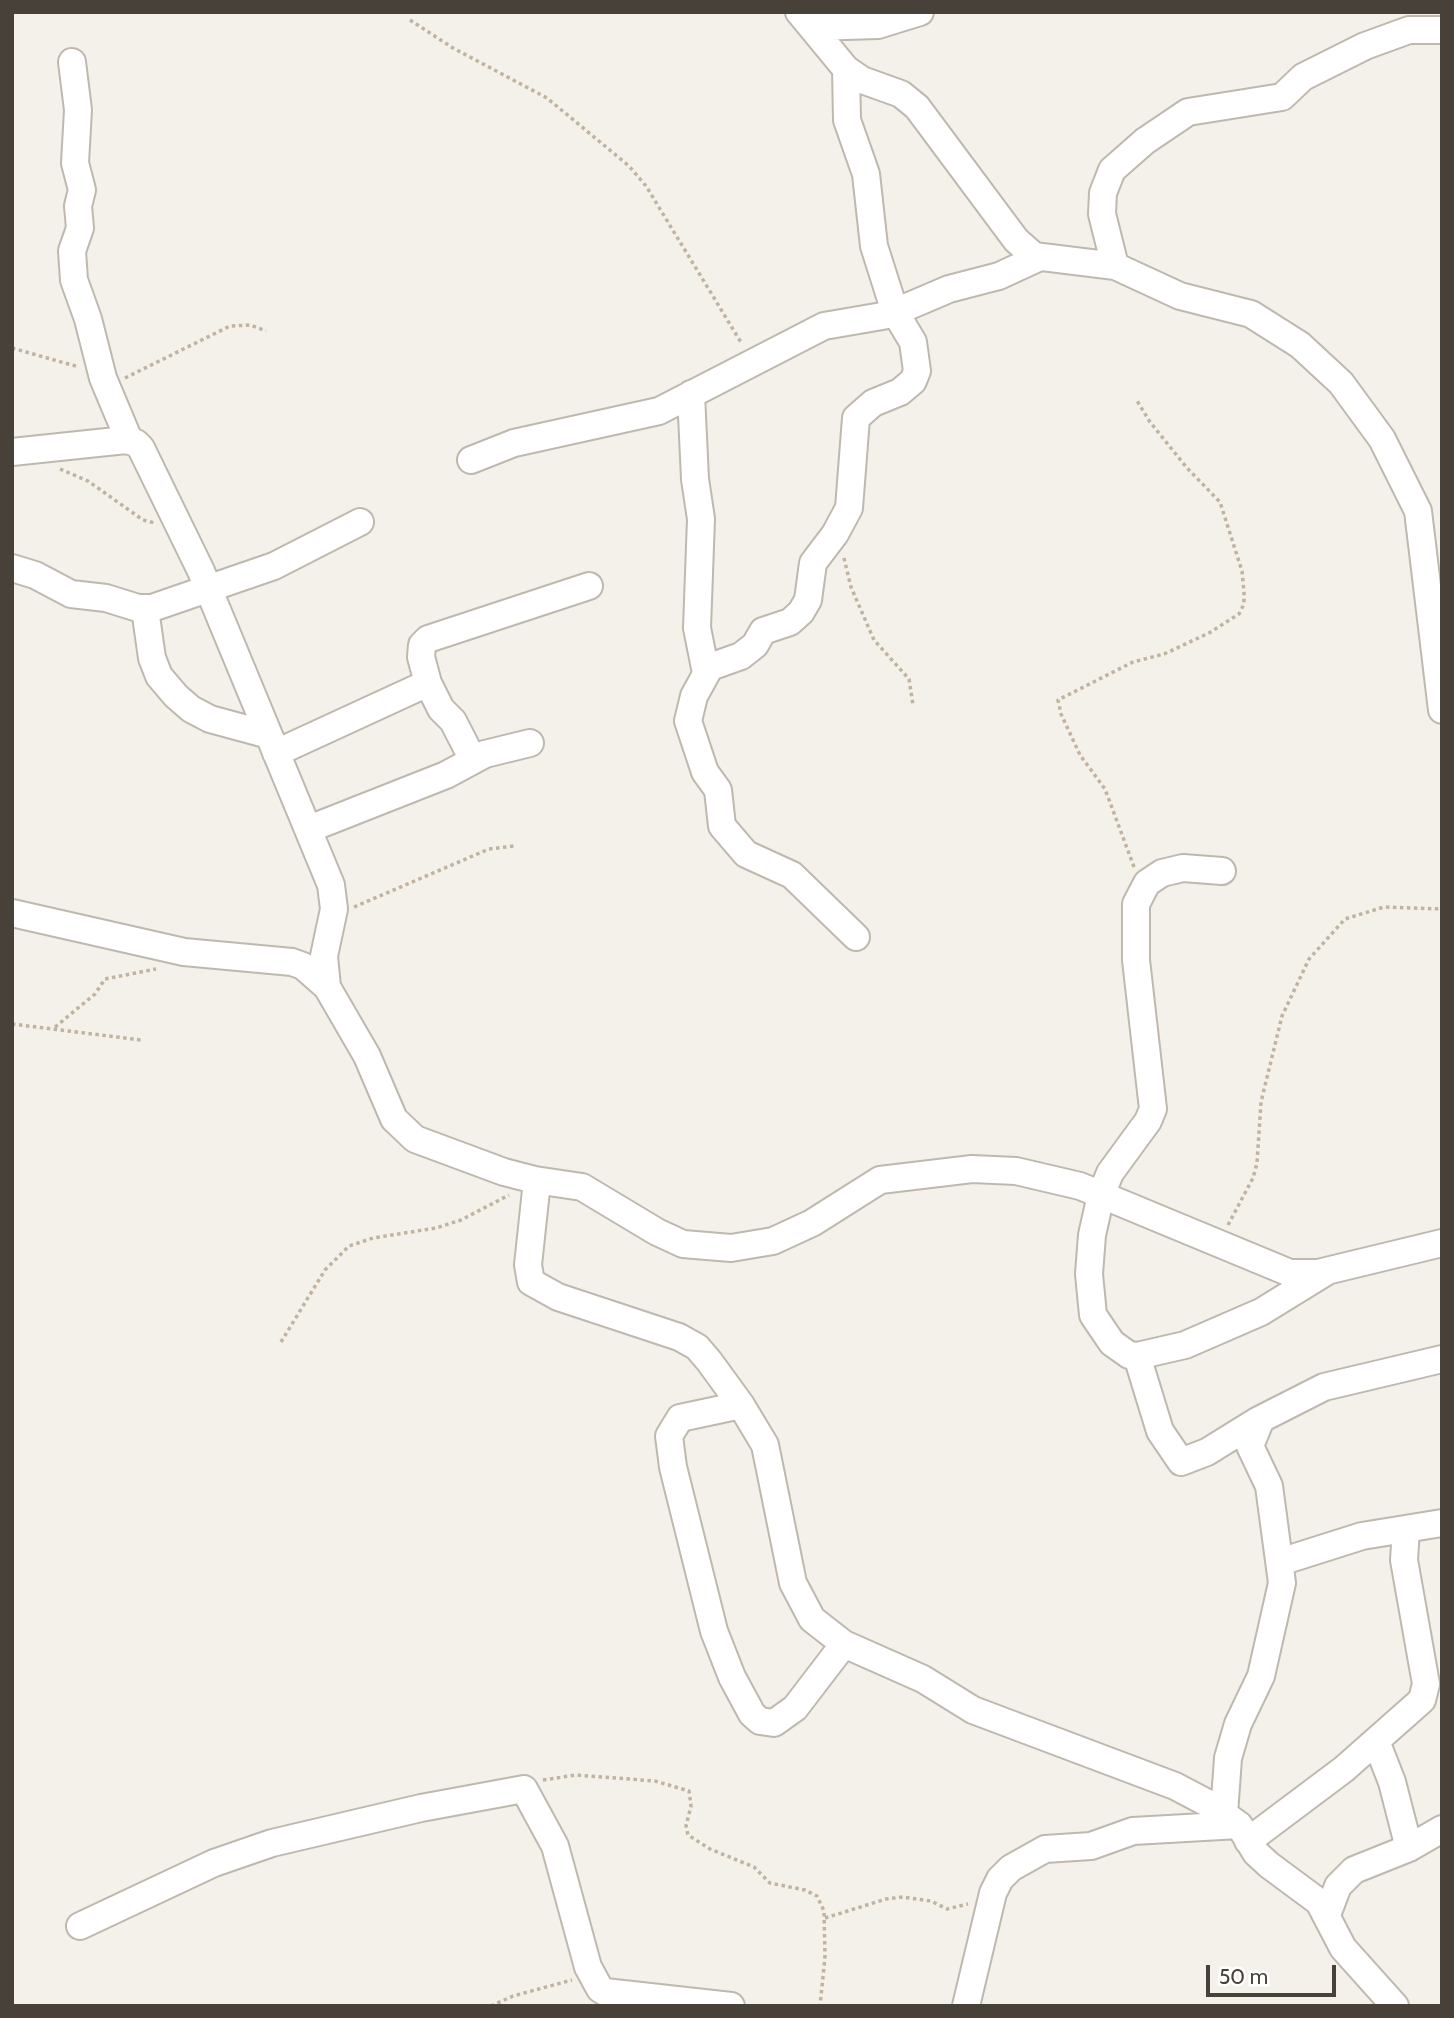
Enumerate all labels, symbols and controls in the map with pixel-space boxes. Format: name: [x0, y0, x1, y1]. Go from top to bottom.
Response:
scale bar: [1209, 1952, 1338, 1996]
text: 50 m: [1219, 1964, 1268, 1989]

